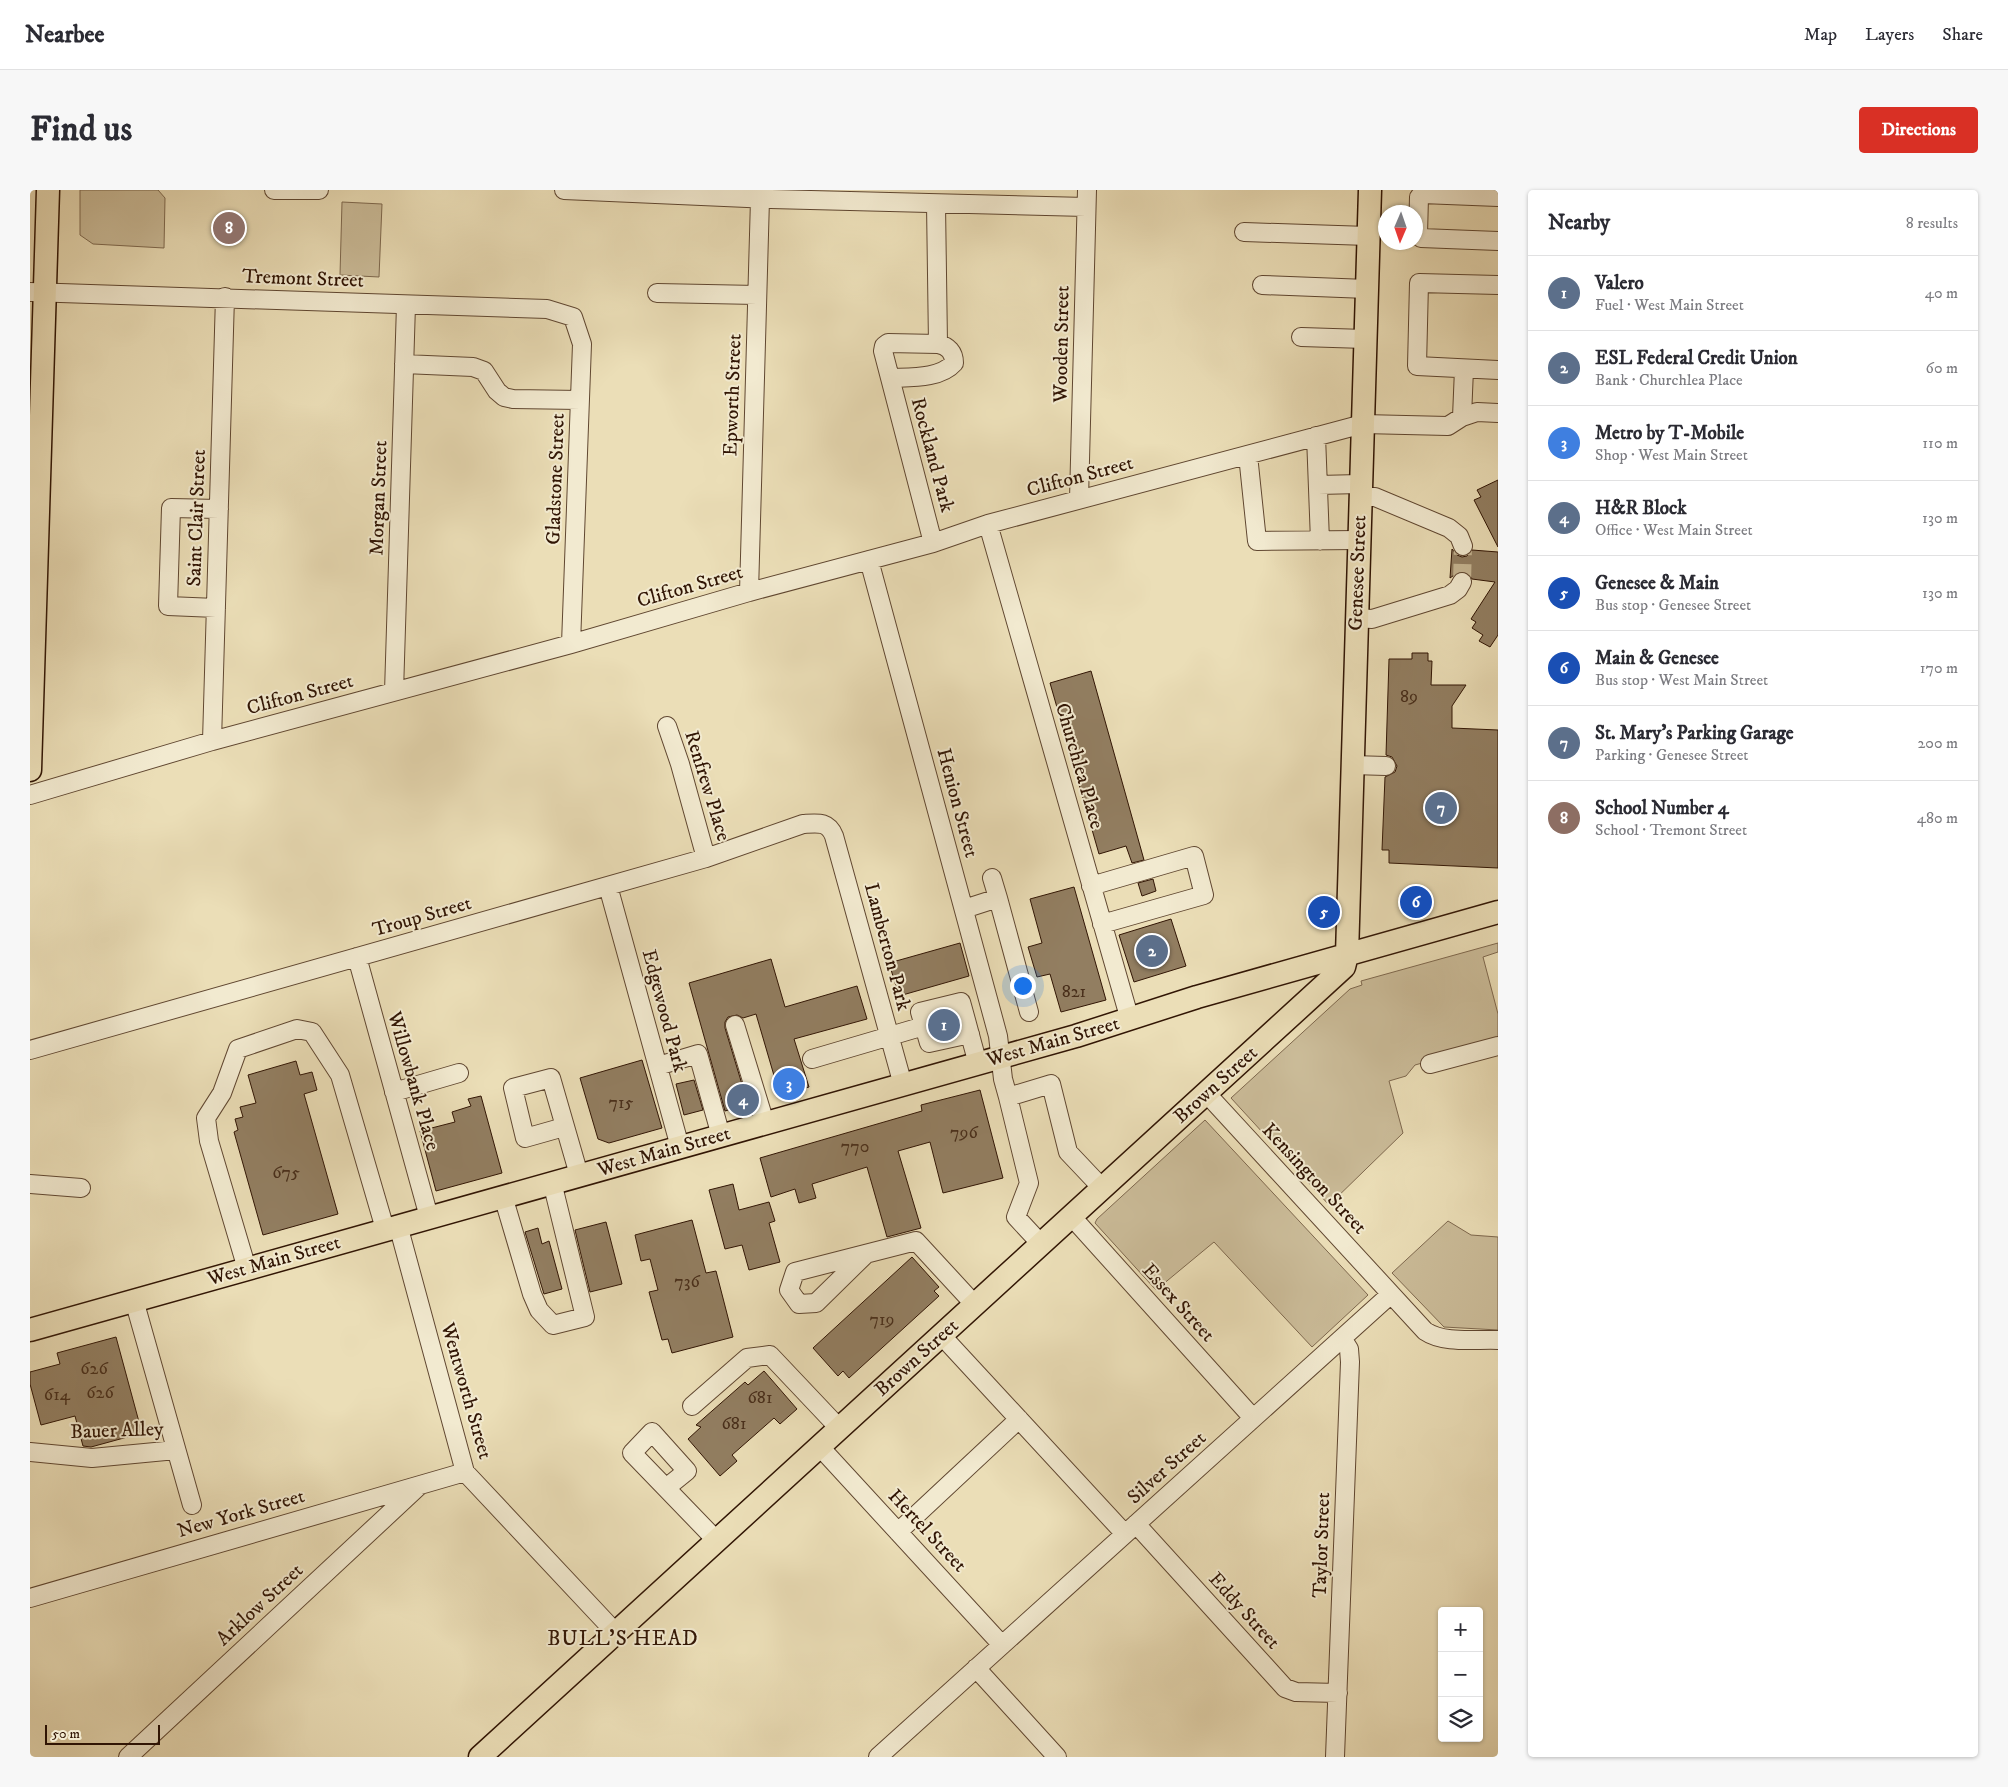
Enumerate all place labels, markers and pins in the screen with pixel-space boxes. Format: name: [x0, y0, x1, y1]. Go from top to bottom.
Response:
pin: 8: [213, 209, 245, 247]
pin: 7: [1425, 789, 1457, 827]
pin: 6: [1400, 883, 1432, 921]
pin: 5: [1308, 893, 1340, 931]
pin: 2: [1136, 932, 1168, 970]
pin: 1: [928, 1006, 960, 1044]
pin: 3: [773, 1065, 805, 1103]
pin: 4: [727, 1081, 759, 1119]

